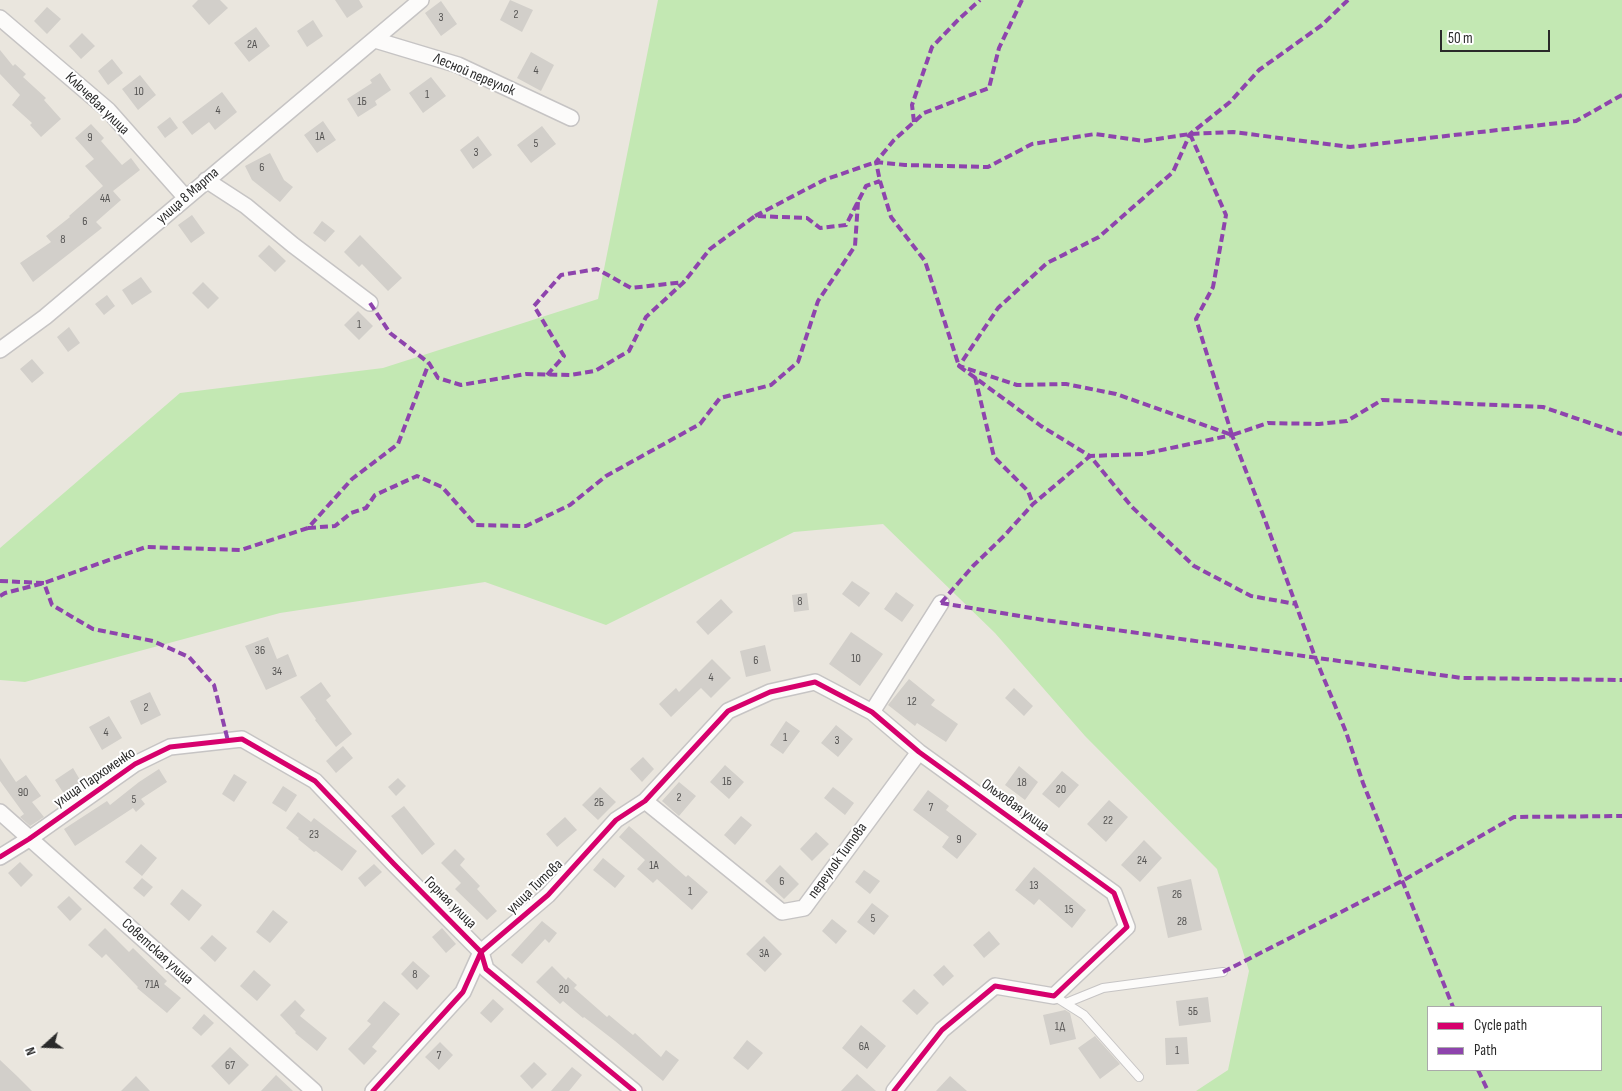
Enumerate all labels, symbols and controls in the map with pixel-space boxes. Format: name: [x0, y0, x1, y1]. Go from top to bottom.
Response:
house number: 2: [514, 8, 518, 22]
house number: 3: [438, 11, 444, 25]
scale bar: [1442, 20, 1552, 52]
text: 50 m: [1448, 29, 1473, 48]
house number: 2А: [247, 38, 257, 52]
street label: Лесной переулок: [430, 50, 518, 100]
house number: 4: [533, 64, 539, 78]
street label: Ключевая улица: [61, 69, 133, 139]
house number: 10: [134, 85, 144, 99]
house number: 1: [425, 88, 429, 102]
house number: 1Б: [357, 95, 367, 109]
house number: 4: [215, 104, 221, 118]
house number: 1А: [315, 130, 325, 144]
house number: 9: [87, 131, 93, 145]
house number: 5: [534, 137, 538, 151]
house number: 3: [473, 146, 479, 160]
house number: 6: [259, 161, 265, 175]
street label: улица 8 Марта: [153, 164, 223, 228]
house number: 4А: [100, 192, 110, 206]
house number: 6: [82, 215, 88, 229]
house number: 8: [60, 233, 66, 247]
house number: 1: [357, 318, 361, 332]
house number: 8: [797, 595, 803, 609]
house number: 36: [255, 644, 265, 658]
house number: 10: [851, 652, 861, 666]
house number: 6: [753, 654, 759, 668]
house number: 34: [272, 665, 282, 679]
house number: 4: [708, 671, 714, 685]
house number: 12: [907, 695, 917, 709]
house number: 2: [144, 701, 148, 715]
house number: 4: [103, 726, 109, 740]
house number: 1: [783, 731, 787, 745]
house number: 3: [834, 734, 840, 748]
street label: улица Пархоменко: [51, 744, 139, 812]
house number: 1Б: [722, 775, 732, 789]
street label: Ольховая улица: [978, 775, 1052, 837]
house number: 18: [1017, 776, 1027, 790]
house number: 20: [1056, 783, 1066, 797]
house number: 90: [18, 786, 28, 800]
house number: 2: [677, 791, 681, 805]
house number: 5: [132, 793, 136, 807]
house number: 2Б: [594, 796, 604, 810]
house number: 7: [929, 801, 933, 815]
house number: 22: [1103, 814, 1113, 828]
street label: переулок Титова: [805, 820, 871, 902]
house number: 23: [309, 828, 319, 842]
house number: 9: [956, 833, 962, 847]
house number: 24: [1137, 854, 1147, 868]
street label: улица Титова: [503, 856, 567, 918]
house number: 1А: [649, 859, 659, 873]
street label: Горная улица: [420, 873, 480, 933]
house number: 6: [779, 875, 785, 889]
house number: 13: [1029, 879, 1039, 893]
house number: 1: [688, 885, 692, 899]
house number: 26: [1172, 888, 1182, 902]
house number: 15: [1064, 903, 1074, 917]
house number: 5: [871, 912, 875, 926]
street label: Советская улица: [117, 915, 197, 989]
house number: 28: [1177, 915, 1187, 929]
house number: 3А: [759, 947, 769, 961]
house number: 8: [412, 968, 418, 982]
house number: 71А: [145, 978, 159, 992]
house number: 20: [559, 983, 569, 997]
house number: 5Б: [1188, 1005, 1198, 1019]
legend: [1427, 1006, 1602, 1071]
text: Cycle path: [1474, 1016, 1527, 1035]
house number: 1Д: [1055, 1020, 1065, 1034]
north arrow: [20, 1021, 70, 1071]
house number: 6А: [859, 1040, 869, 1054]
text: Path: [1474, 1041, 1497, 1060]
house number: 1: [1175, 1044, 1179, 1058]
text: N: [21, 1045, 40, 1058]
house number: 7: [437, 1049, 441, 1063]
house number: 67: [225, 1059, 235, 1073]

